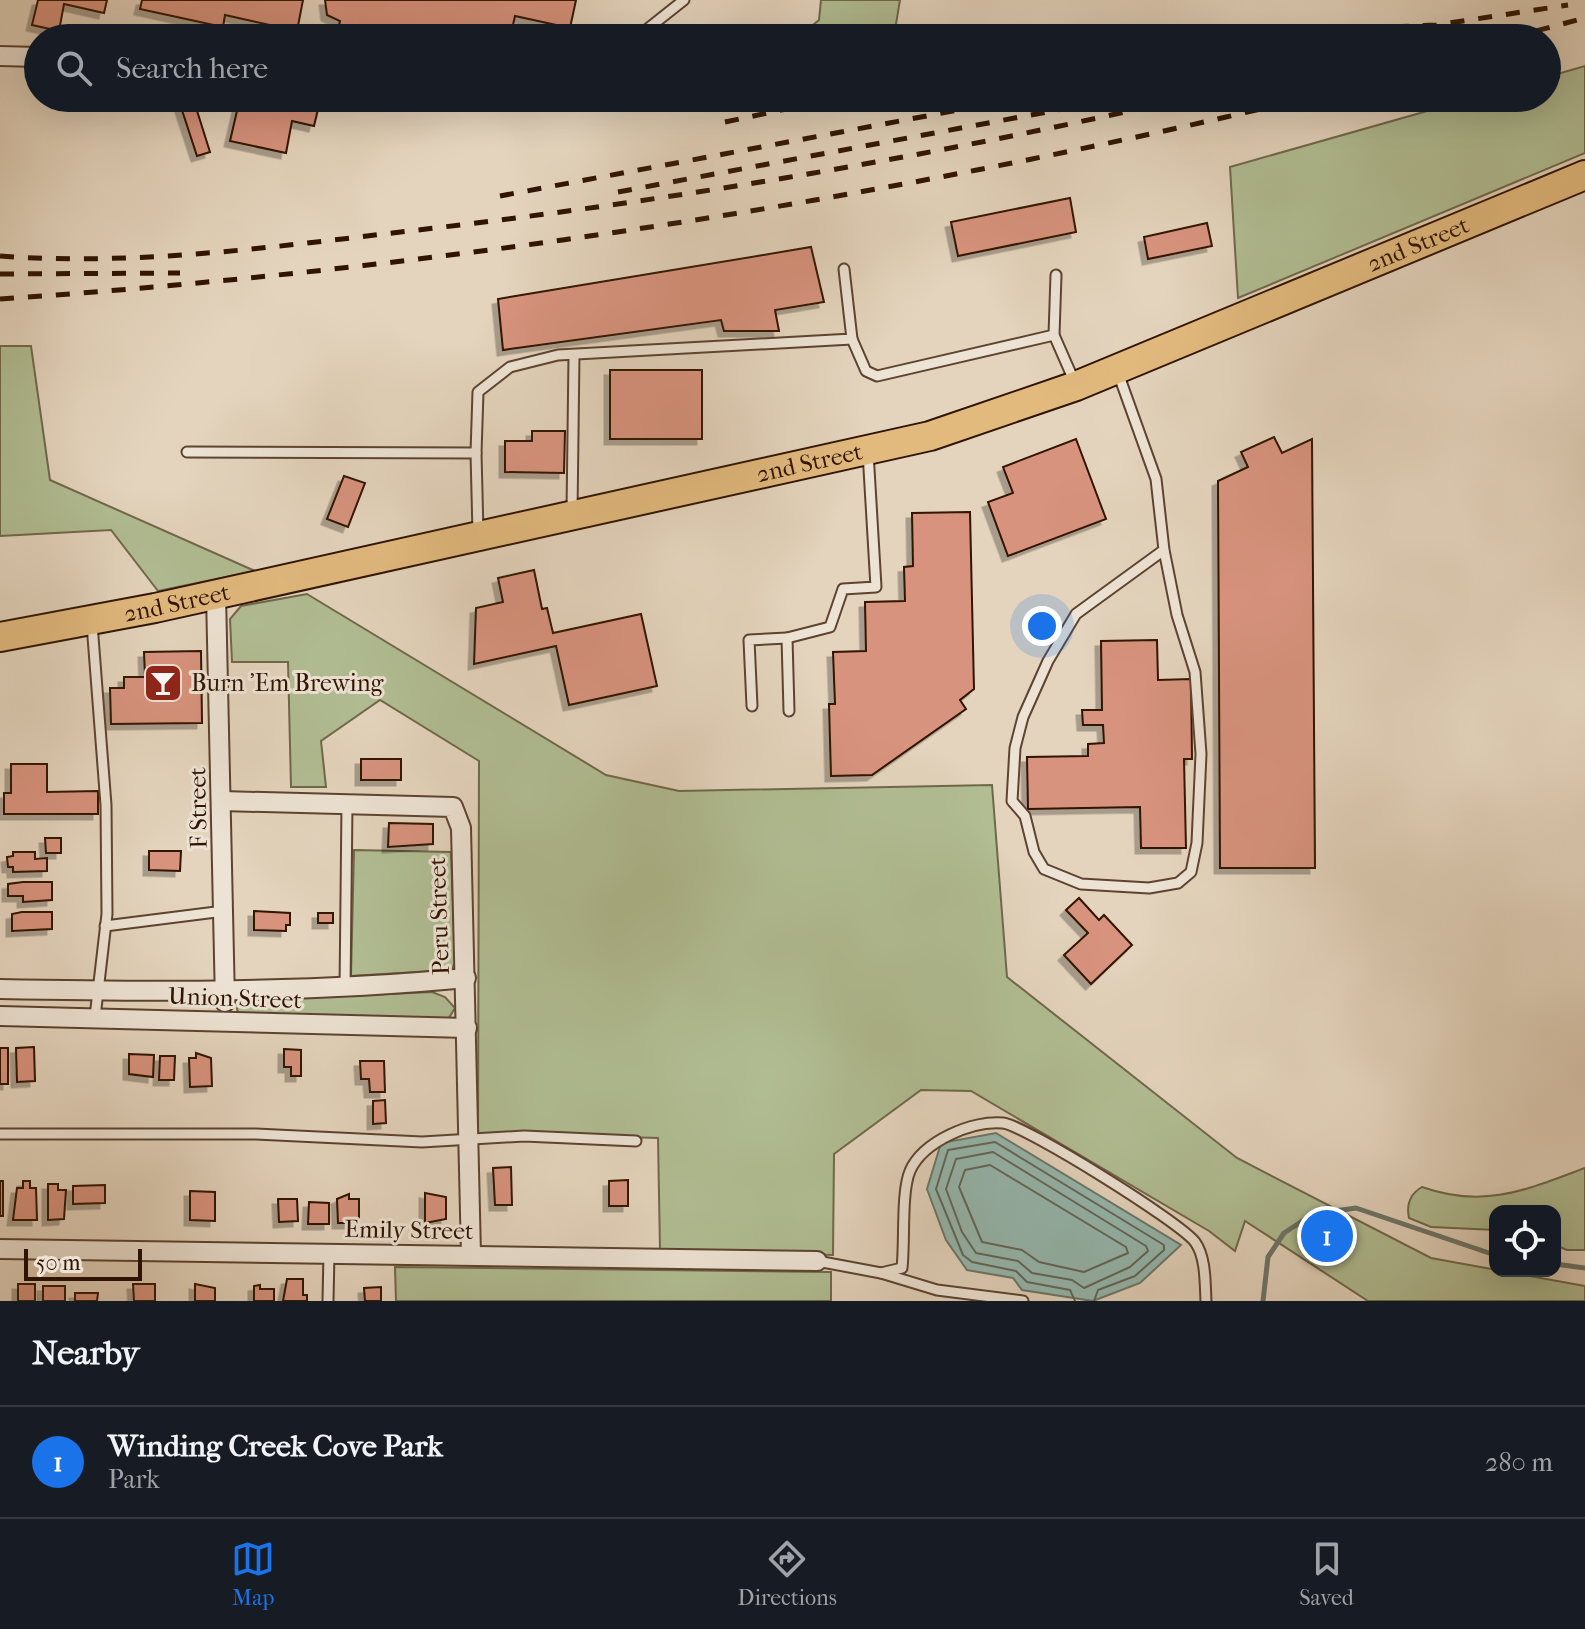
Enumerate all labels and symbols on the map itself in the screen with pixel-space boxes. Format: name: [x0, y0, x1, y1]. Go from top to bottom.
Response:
street label: 2nd Street: [1363, 211, 1473, 278]
street label: 2nd Street: [754, 437, 865, 488]
street label: 2nd Street: [121, 578, 233, 628]
your location: [1022, 606, 1062, 646]
bar icon: Burn 'Em Brewing: [142, 662, 184, 704]
place label: Burn 'Em Brewing: [191, 669, 385, 697]
street label: F Street: [183, 767, 213, 849]
street label: Peru Street: [423, 856, 455, 976]
street label: Union Street: [168, 982, 303, 1014]
pin: 1: [1301, 1206, 1353, 1266]
street label: Emily Street: [344, 1215, 474, 1245]
scale bar: [24, 1245, 142, 1281]

